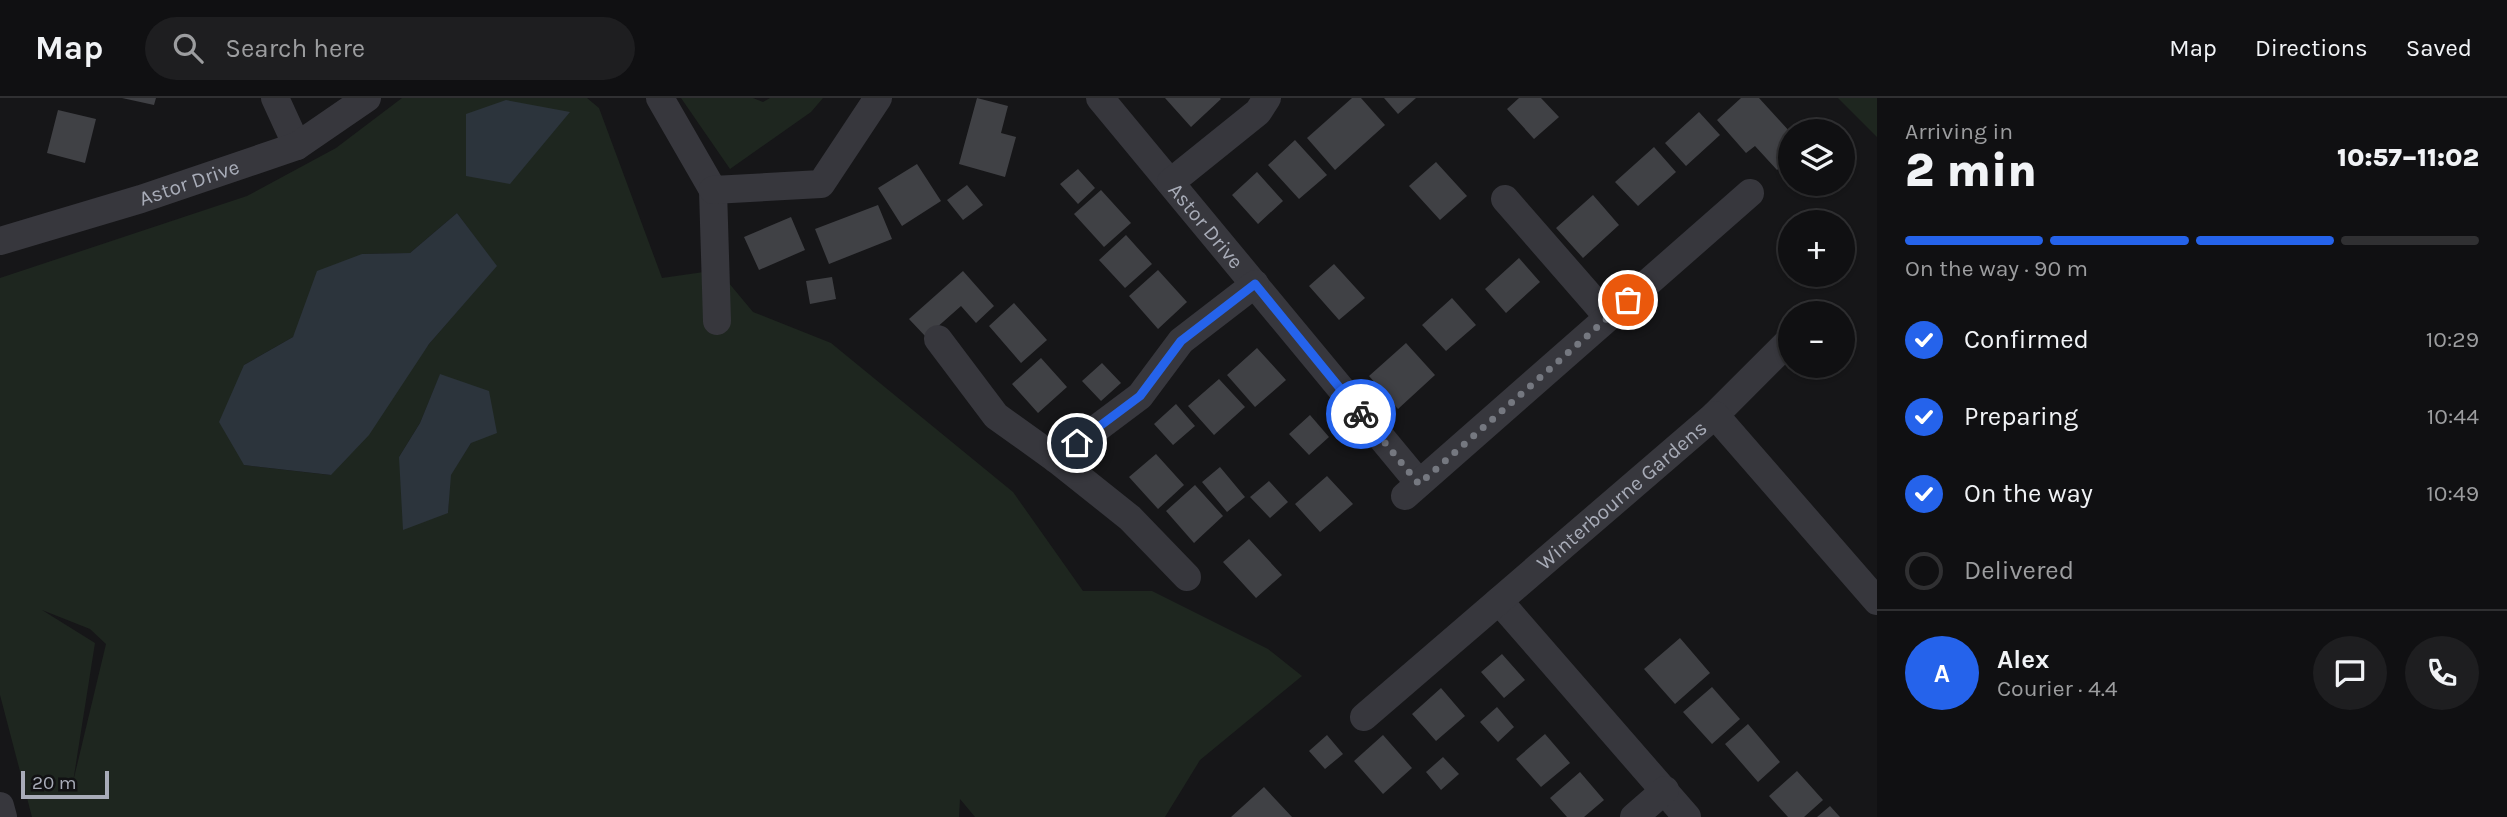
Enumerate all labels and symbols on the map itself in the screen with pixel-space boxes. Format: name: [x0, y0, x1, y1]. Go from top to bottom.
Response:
street label: Astor Drive: [136, 155, 242, 211]
street label: Astor Drive: [1163, 178, 1248, 274]
pin: [1598, 270, 1658, 330]
courier: [1326, 379, 1396, 449]
pin: [1047, 413, 1107, 473]
street label: Winterbourne Gardens: [1532, 416, 1712, 575]
scale bar: [21, 768, 108, 800]

